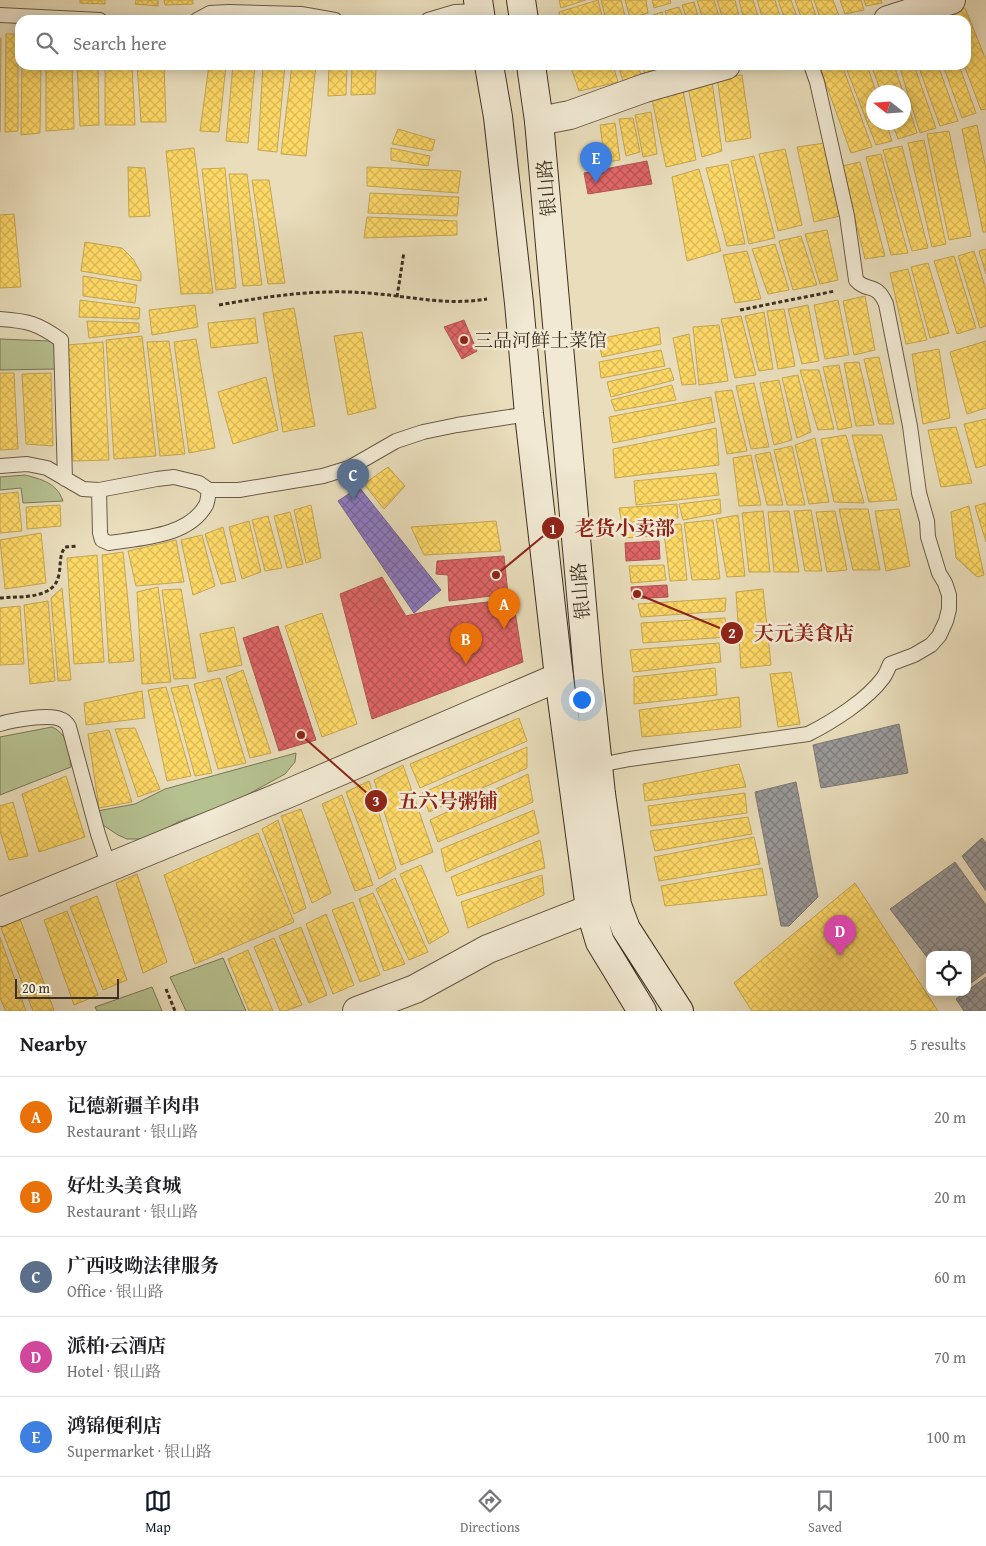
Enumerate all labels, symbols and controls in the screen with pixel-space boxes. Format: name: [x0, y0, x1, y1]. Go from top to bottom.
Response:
search box: [15, 15, 971, 70]
icon: search: [33, 29, 61, 57]
text: Search here: [73, 29, 167, 57]
north arrow: [866, 85, 911, 130]
pin: E: [580, 142, 612, 183]
street label: 银山路: [530, 158, 562, 218]
place label: 三品河鲜土菜馆: [474, 326, 607, 354]
marker: 三品河鲜土菜馆: [458, 334, 470, 346]
pin: C: [337, 459, 369, 500]
callout: 老货小卖部: [540, 511, 685, 546]
text: 老货小卖部: [575, 513, 675, 542]
text: 1: [549, 518, 557, 539]
street label: 银山路: [564, 561, 596, 621]
pin: A: [488, 588, 520, 629]
callout: 天元美食店: [719, 615, 864, 650]
text: 天元美食店: [754, 618, 854, 647]
text: 2: [728, 622, 736, 643]
pin: B: [450, 623, 482, 664]
your location: [569, 687, 595, 713]
callout: 五六号粥铺: [363, 783, 508, 818]
text: 五六号粥铺: [398, 786, 498, 815]
text: 3: [372, 790, 380, 811]
pin: D: [824, 915, 856, 956]
map controls: [926, 951, 971, 996]
button: locate: [926, 951, 971, 996]
scale bar: [15, 976, 119, 999]
text: 20 m: [22, 978, 50, 998]
text: Nearby: [20, 1028, 87, 1059]
text: 5 results: [909, 1032, 966, 1056]
text: 记德新疆羊肉串: [67, 1091, 200, 1119]
text: A: [31, 1105, 41, 1129]
text: 20 m: [934, 1105, 966, 1129]
text: Restaurant · 银山路: [67, 1119, 198, 1143]
text: 好灶头美食城: [67, 1171, 181, 1199]
text: B: [31, 1185, 41, 1209]
text: 20 m: [934, 1185, 966, 1209]
text: Restaurant · 银山路: [67, 1199, 198, 1223]
text: 广西吱呦法律服务: [67, 1251, 219, 1279]
text: C: [31, 1265, 41, 1289]
text: 60 m: [934, 1265, 966, 1289]
text: Office · 银山路: [67, 1279, 164, 1303]
text: 派柏·云酒店: [67, 1331, 166, 1359]
text: D: [31, 1345, 41, 1369]
text: 70 m: [934, 1345, 966, 1369]
text: Hotel · 银山路: [67, 1359, 161, 1383]
text: 鸿锦便利店: [67, 1411, 162, 1439]
text: E: [32, 1425, 40, 1449]
text: 100 m: [926, 1425, 966, 1449]
text: Supermarket · 银山路: [67, 1439, 212, 1463]
tab: Map: [144, 1487, 172, 1537]
tab: Directions: [460, 1487, 520, 1537]
tab: Saved: [808, 1487, 842, 1537]

